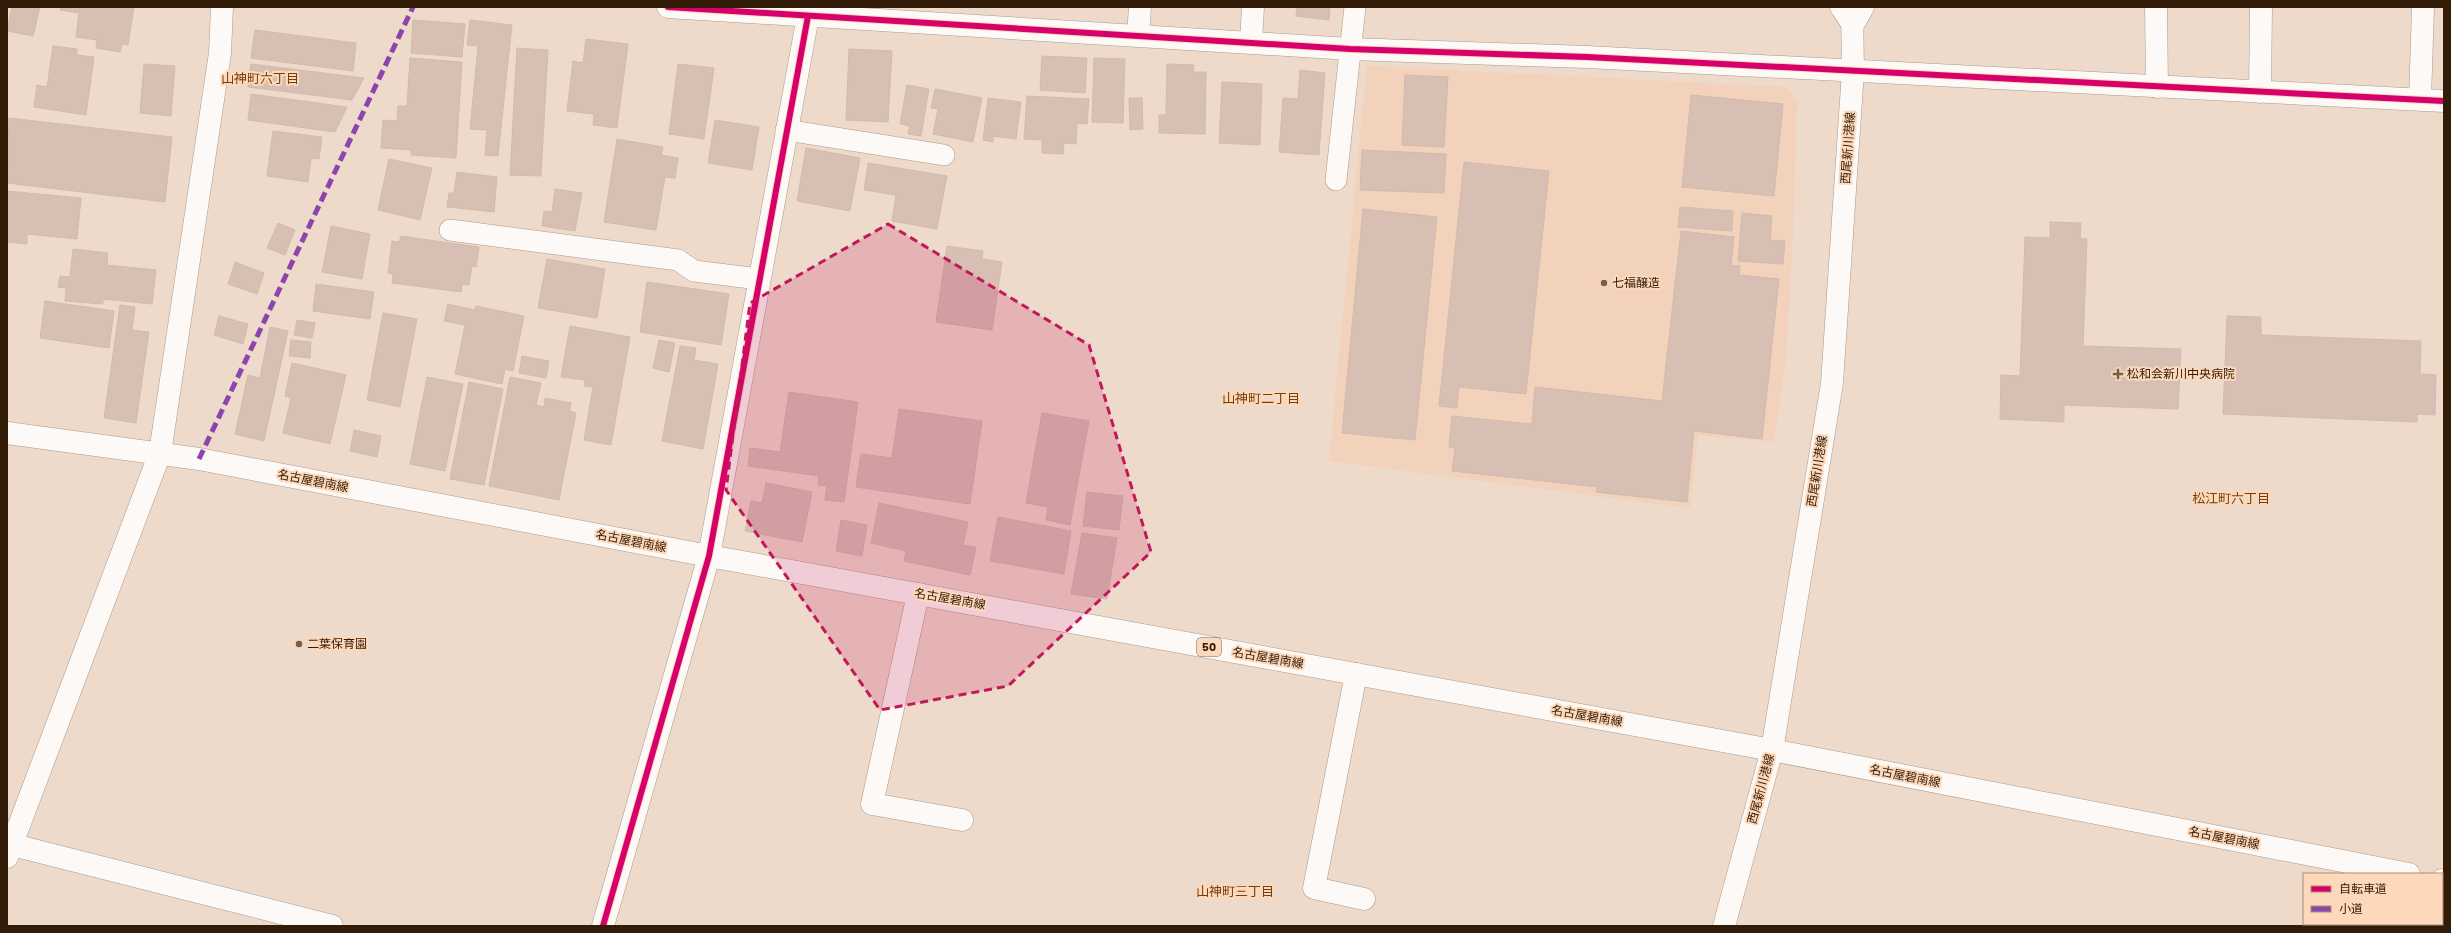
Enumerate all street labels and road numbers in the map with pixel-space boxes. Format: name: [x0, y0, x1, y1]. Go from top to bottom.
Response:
street label: 西尾新川港線: [1837, 111, 1858, 184]
street label: 西尾新川港線: [1802, 434, 1831, 508]
street label: 名古屋碧南線: [276, 465, 350, 496]
street label: 名古屋碧南線: [594, 525, 668, 556]
street label: 名古屋碧南線: [913, 584, 987, 613]
road number: 50: [1197, 638, 1221, 656]
street label: 名古屋碧南線: [1231, 643, 1305, 672]
street label: 名古屋碧南線: [1550, 701, 1624, 730]
street label: 西尾新川港線: [1743, 752, 1778, 826]
street label: 名古屋碧南線: [1868, 760, 1942, 791]
street label: 名古屋碧南線: [2187, 822, 2261, 853]

